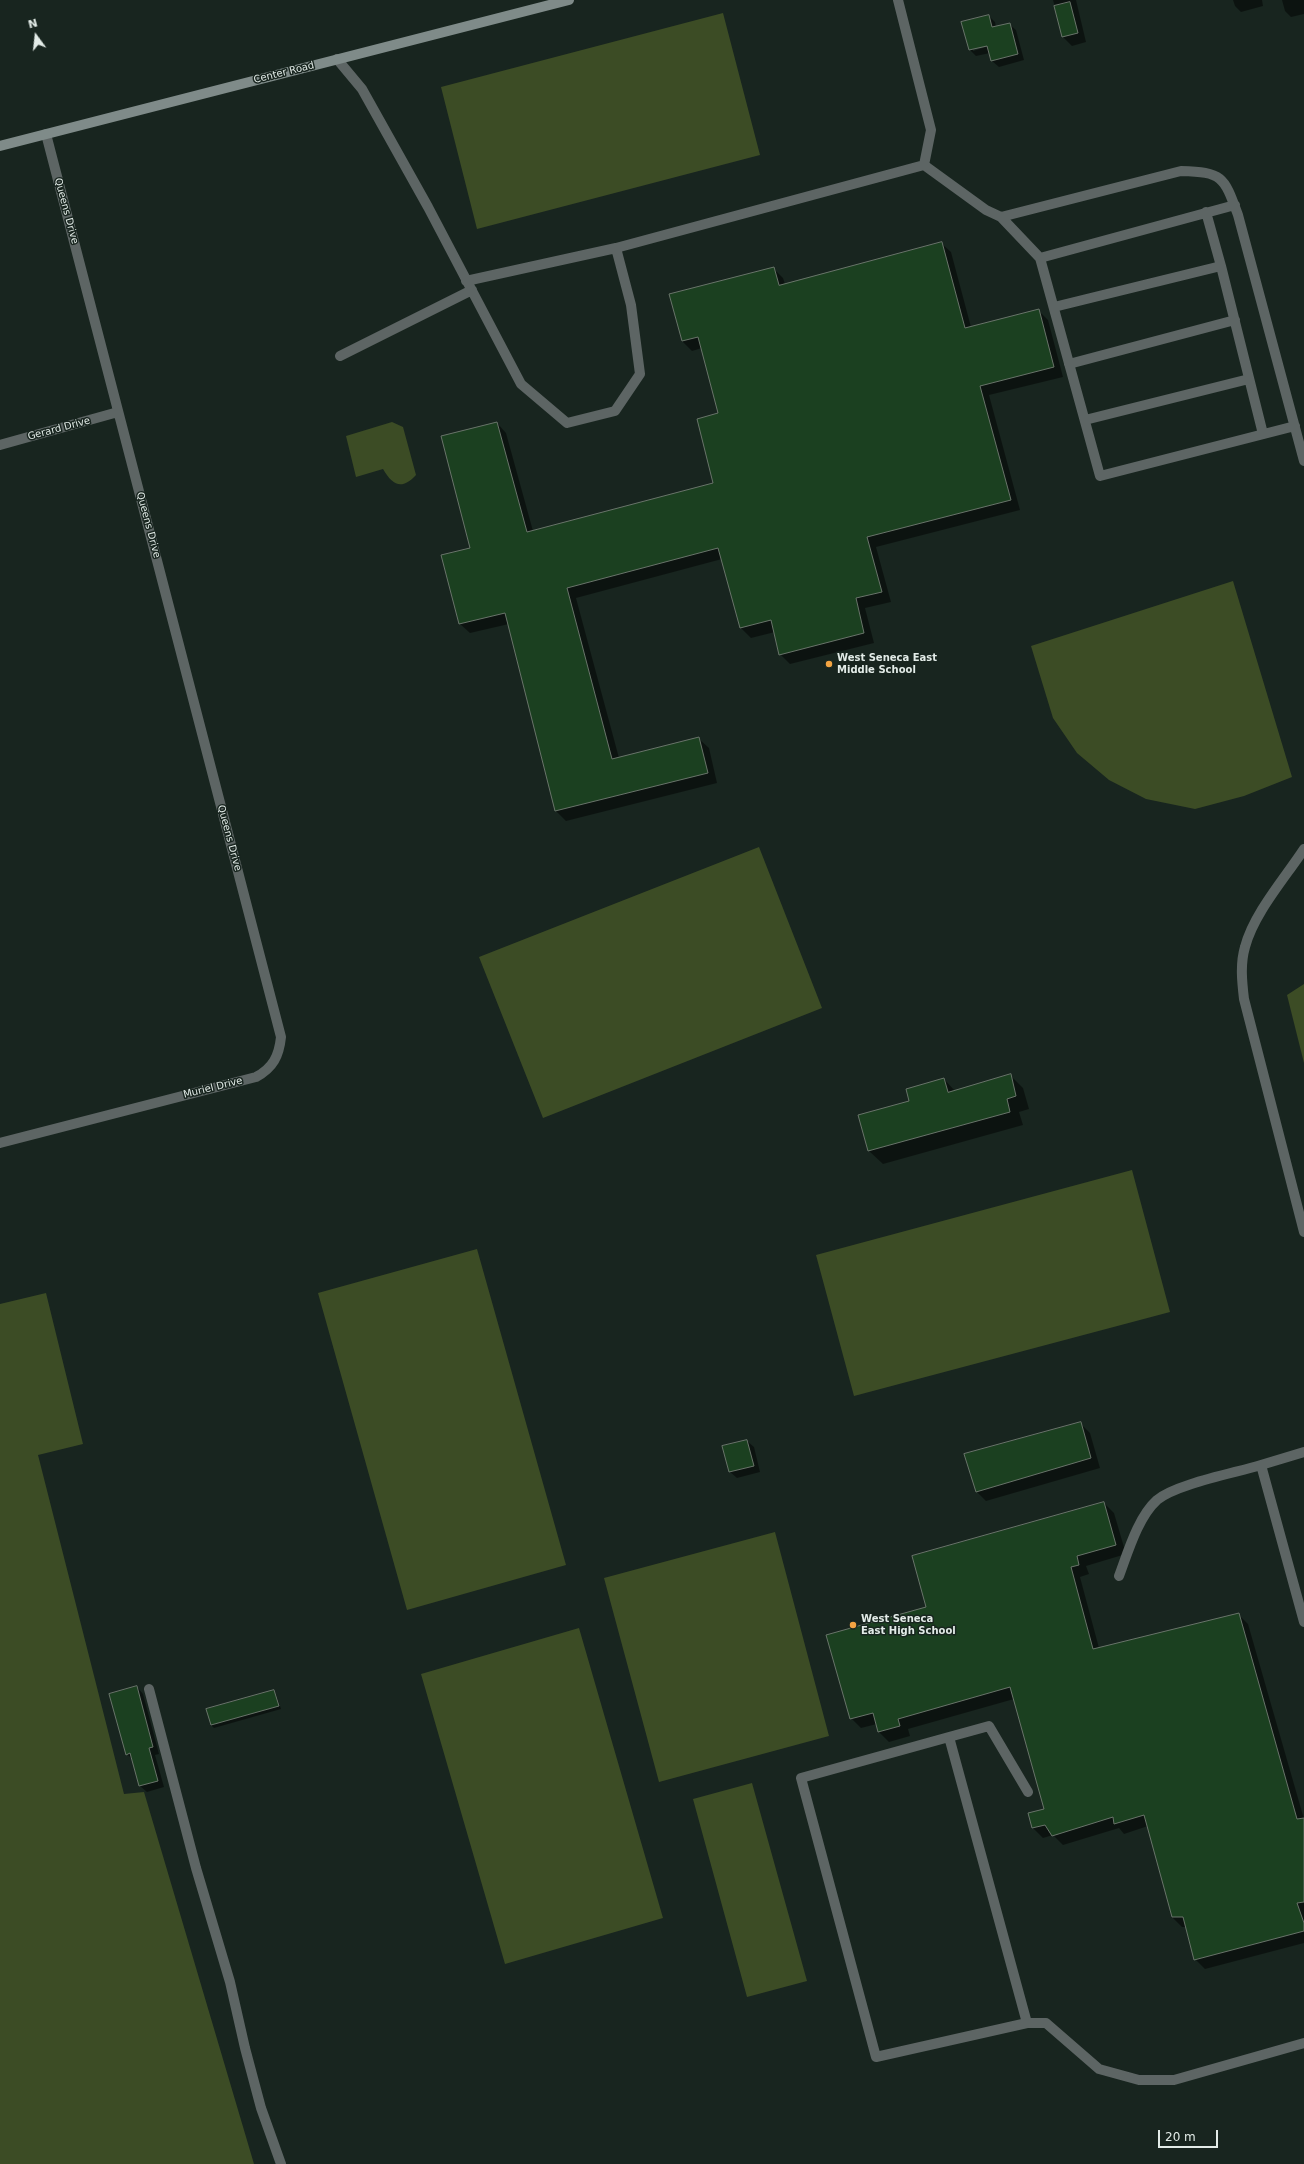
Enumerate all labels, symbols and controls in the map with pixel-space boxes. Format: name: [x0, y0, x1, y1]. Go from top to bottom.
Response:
north arrow: [16, 16, 56, 56]
text: N: [27, 16, 39, 31]
street label: Center Road: [253, 60, 315, 86]
street label: Queens Drive: [51, 177, 81, 245]
street label: Gerard Drive: [26, 415, 92, 443]
street label: Queens Drive: [133, 491, 163, 559]
place label: West Seneca East Middle School: [837, 652, 937, 676]
marker: West Seneca East Middle School: [824, 659, 834, 669]
street label: Queens Drive: [214, 804, 244, 872]
street label: Muriel Drive: [182, 1075, 244, 1101]
place label: West Seneca East High School: [861, 1613, 956, 1636]
marker: West Seneca East High School: [848, 1620, 858, 1630]
scale bar: [1160, 2122, 1220, 2148]
text: 20 m: [1165, 2130, 1196, 2144]

